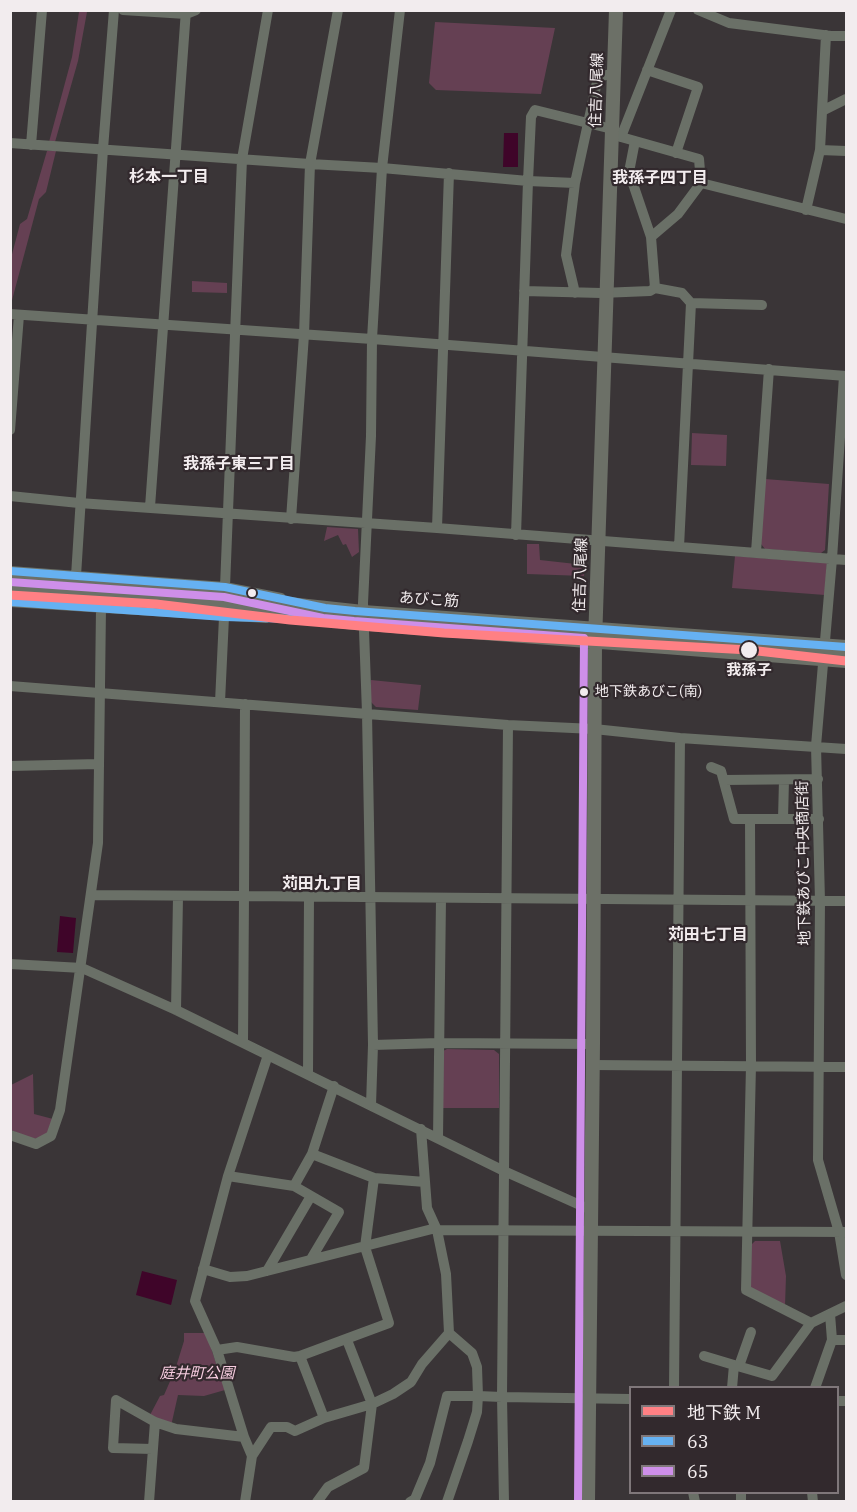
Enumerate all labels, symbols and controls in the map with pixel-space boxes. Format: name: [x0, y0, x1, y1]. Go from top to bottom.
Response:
street label: 住吉八尾線: [587, 52, 607, 128]
district label: 杉本一丁目: [129, 167, 209, 187]
district label: 我孫子四丁目: [612, 168, 708, 188]
district label: 我孫子東三丁目: [183, 454, 295, 474]
street label: 住吉八尾線: [571, 537, 591, 613]
unlabelled marker: [246, 587, 258, 599]
street label: あびこ筋: [398, 589, 460, 611]
marker: 我孫子: [739, 640, 759, 660]
place label: 我孫子: [727, 662, 771, 680]
place label: 地下鉄あびこ(南): [595, 684, 702, 700]
marker: 地下鉄あびこ(南): [578, 686, 590, 698]
street label: 地下鉄あびこ中央商店街: [794, 780, 814, 946]
district label: 苅田九丁目: [282, 874, 362, 894]
district label: 苅田七丁目: [668, 925, 748, 945]
park label: 庭井町公園: [160, 1365, 234, 1383]
legend: [629, 1386, 839, 1494]
text: 地下鉄 M: [687, 1401, 761, 1424]
text: 63: [687, 1430, 709, 1453]
text: 65: [687, 1460, 709, 1483]

